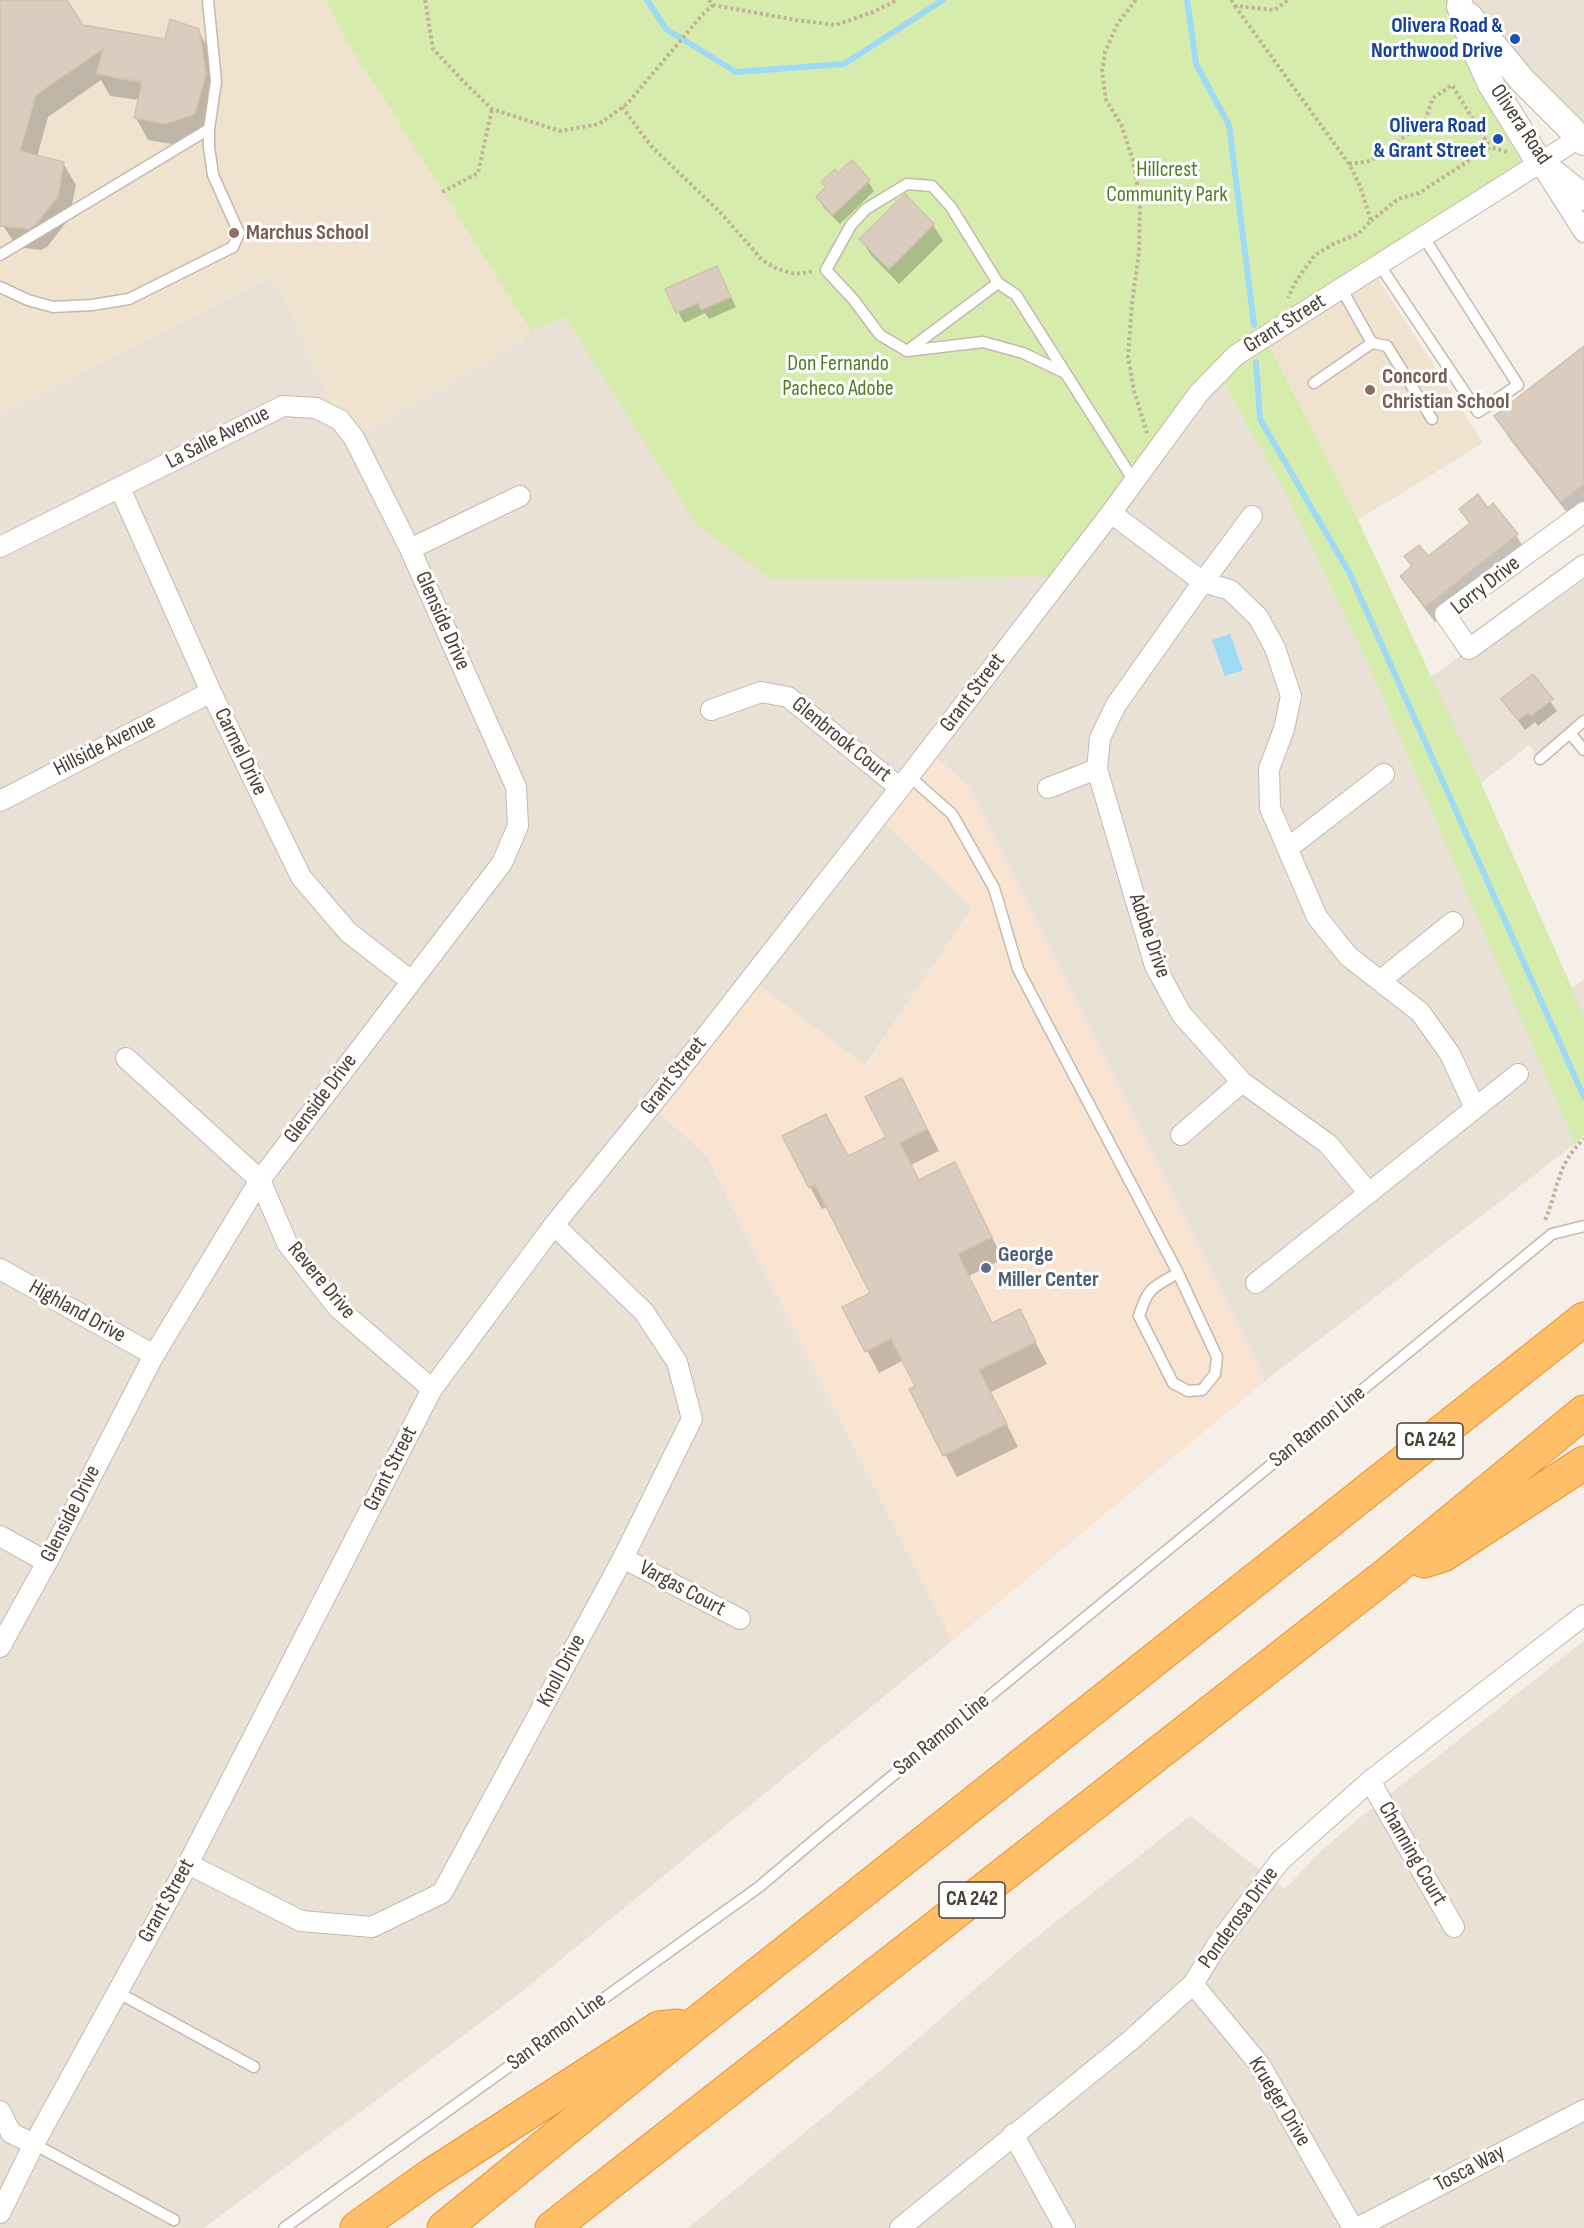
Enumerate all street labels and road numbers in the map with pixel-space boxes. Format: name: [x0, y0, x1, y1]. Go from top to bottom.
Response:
street label: Olivera Road: [1484, 80, 1556, 170]
street label: Grant Street: [1239, 289, 1331, 359]
street label: La Salle Avenue: [162, 401, 274, 475]
street label: Lorry Drive: [1446, 551, 1526, 621]
street label: Glenside Drive: [409, 568, 475, 674]
street label: Grant Street: [935, 648, 1011, 738]
street label: Glenbrook Court: [786, 692, 896, 788]
street label: Carmel Drive: [208, 704, 272, 800]
street label: Hillside Avenue: [50, 709, 160, 783]
street label: Adobe Drive: [1122, 890, 1176, 982]
street label: Grant Street: [635, 1032, 713, 1120]
street label: Glenside Drive: [279, 1049, 363, 1149]
street label: Revere Drive: [281, 1237, 361, 1325]
street label: Highland Drive: [24, 1275, 130, 1349]
street label: San Ramon Line: [1265, 1380, 1371, 1474]
street label: Grant Street: [358, 1422, 424, 1516]
road number: CA 242: [1397, 1423, 1463, 1459]
street label: Glenside Drive: [35, 1461, 107, 1567]
street label: Vargas Court: [634, 1555, 730, 1623]
street label: Knoll Drive: [532, 1630, 592, 1712]
street label: San Ramon Line: [889, 1688, 995, 1782]
street label: Channing Court: [1372, 1797, 1452, 1911]
street label: Grant Street: [133, 1855, 201, 1947]
street label: Ponderosa Drive: [1193, 1862, 1285, 1974]
road number: CA 242: [939, 1882, 1005, 1918]
street label: San Ramon Line: [502, 1987, 612, 2077]
street label: Krueger Drive: [1242, 2052, 1316, 2152]
street label: Tosca Way: [1430, 2140, 1510, 2198]

